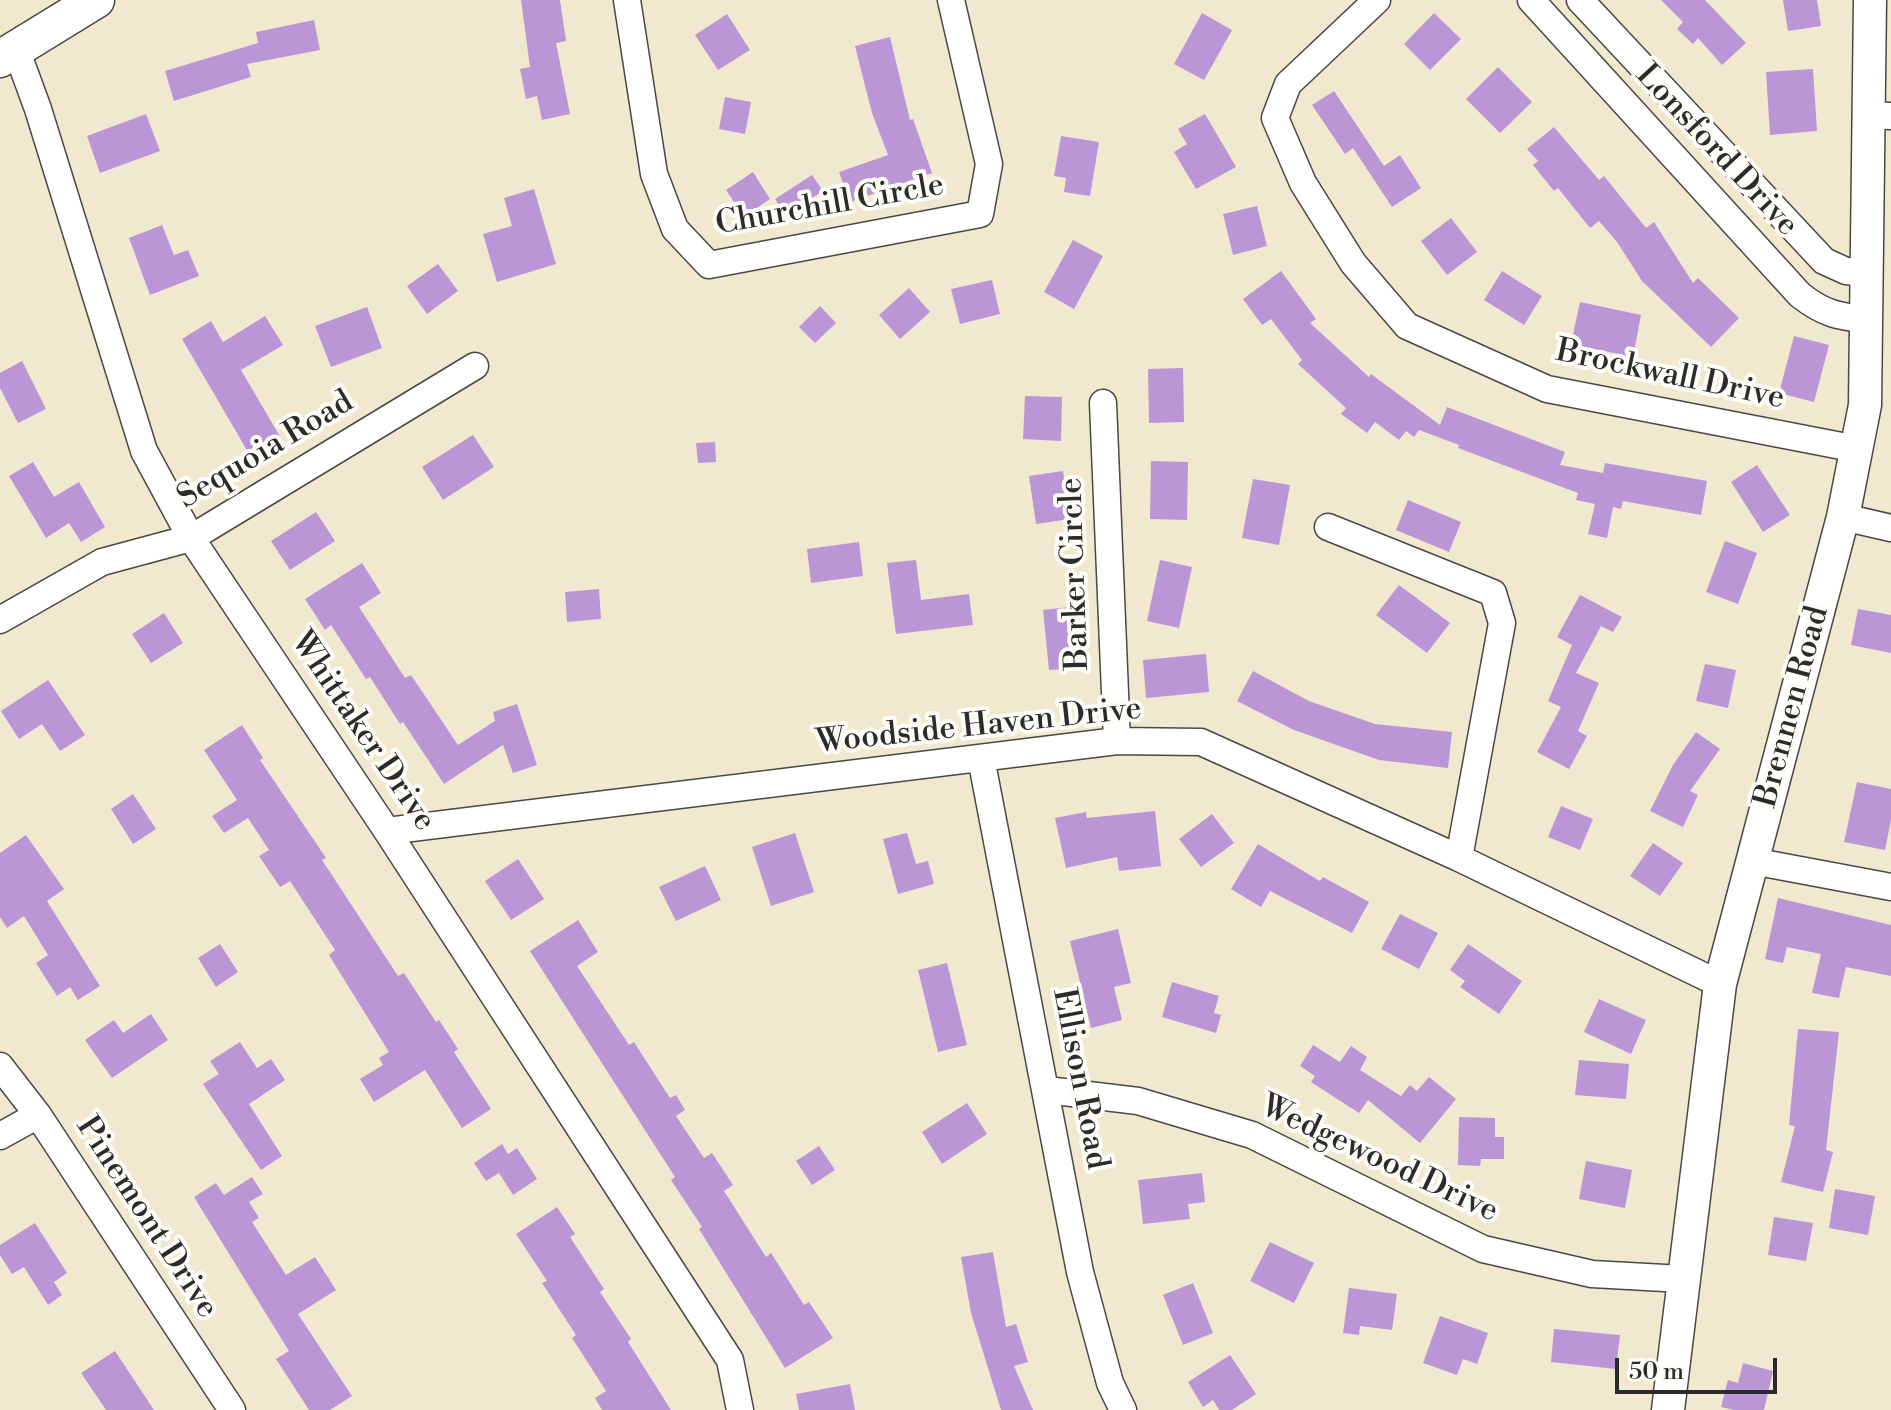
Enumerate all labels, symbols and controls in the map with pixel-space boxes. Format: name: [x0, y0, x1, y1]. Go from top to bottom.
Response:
street label: Lonsford Drive: [1627, 57, 1805, 245]
street label: Churchill Circle: [713, 167, 947, 245]
street label: Brockwall Drive: [1552, 333, 1788, 419]
street label: Sequoia Road: [171, 384, 361, 518]
street label: Barker Circle: [1053, 477, 1099, 671]
street label: Brennen Road: [1748, 602, 1838, 812]
street label: Whittaker Drive: [281, 625, 443, 839]
street label: Woodside Haven Drive: [814, 691, 1144, 763]
street label: Ellison Road: [1043, 985, 1115, 1173]
street label: Wedgewood Drive: [1254, 1088, 1504, 1232]
street label: Pinemont Drive: [67, 1110, 225, 1326]
scale bar: [1619, 1342, 1781, 1392]
text: 50 m: [1629, 1357, 1684, 1387]

